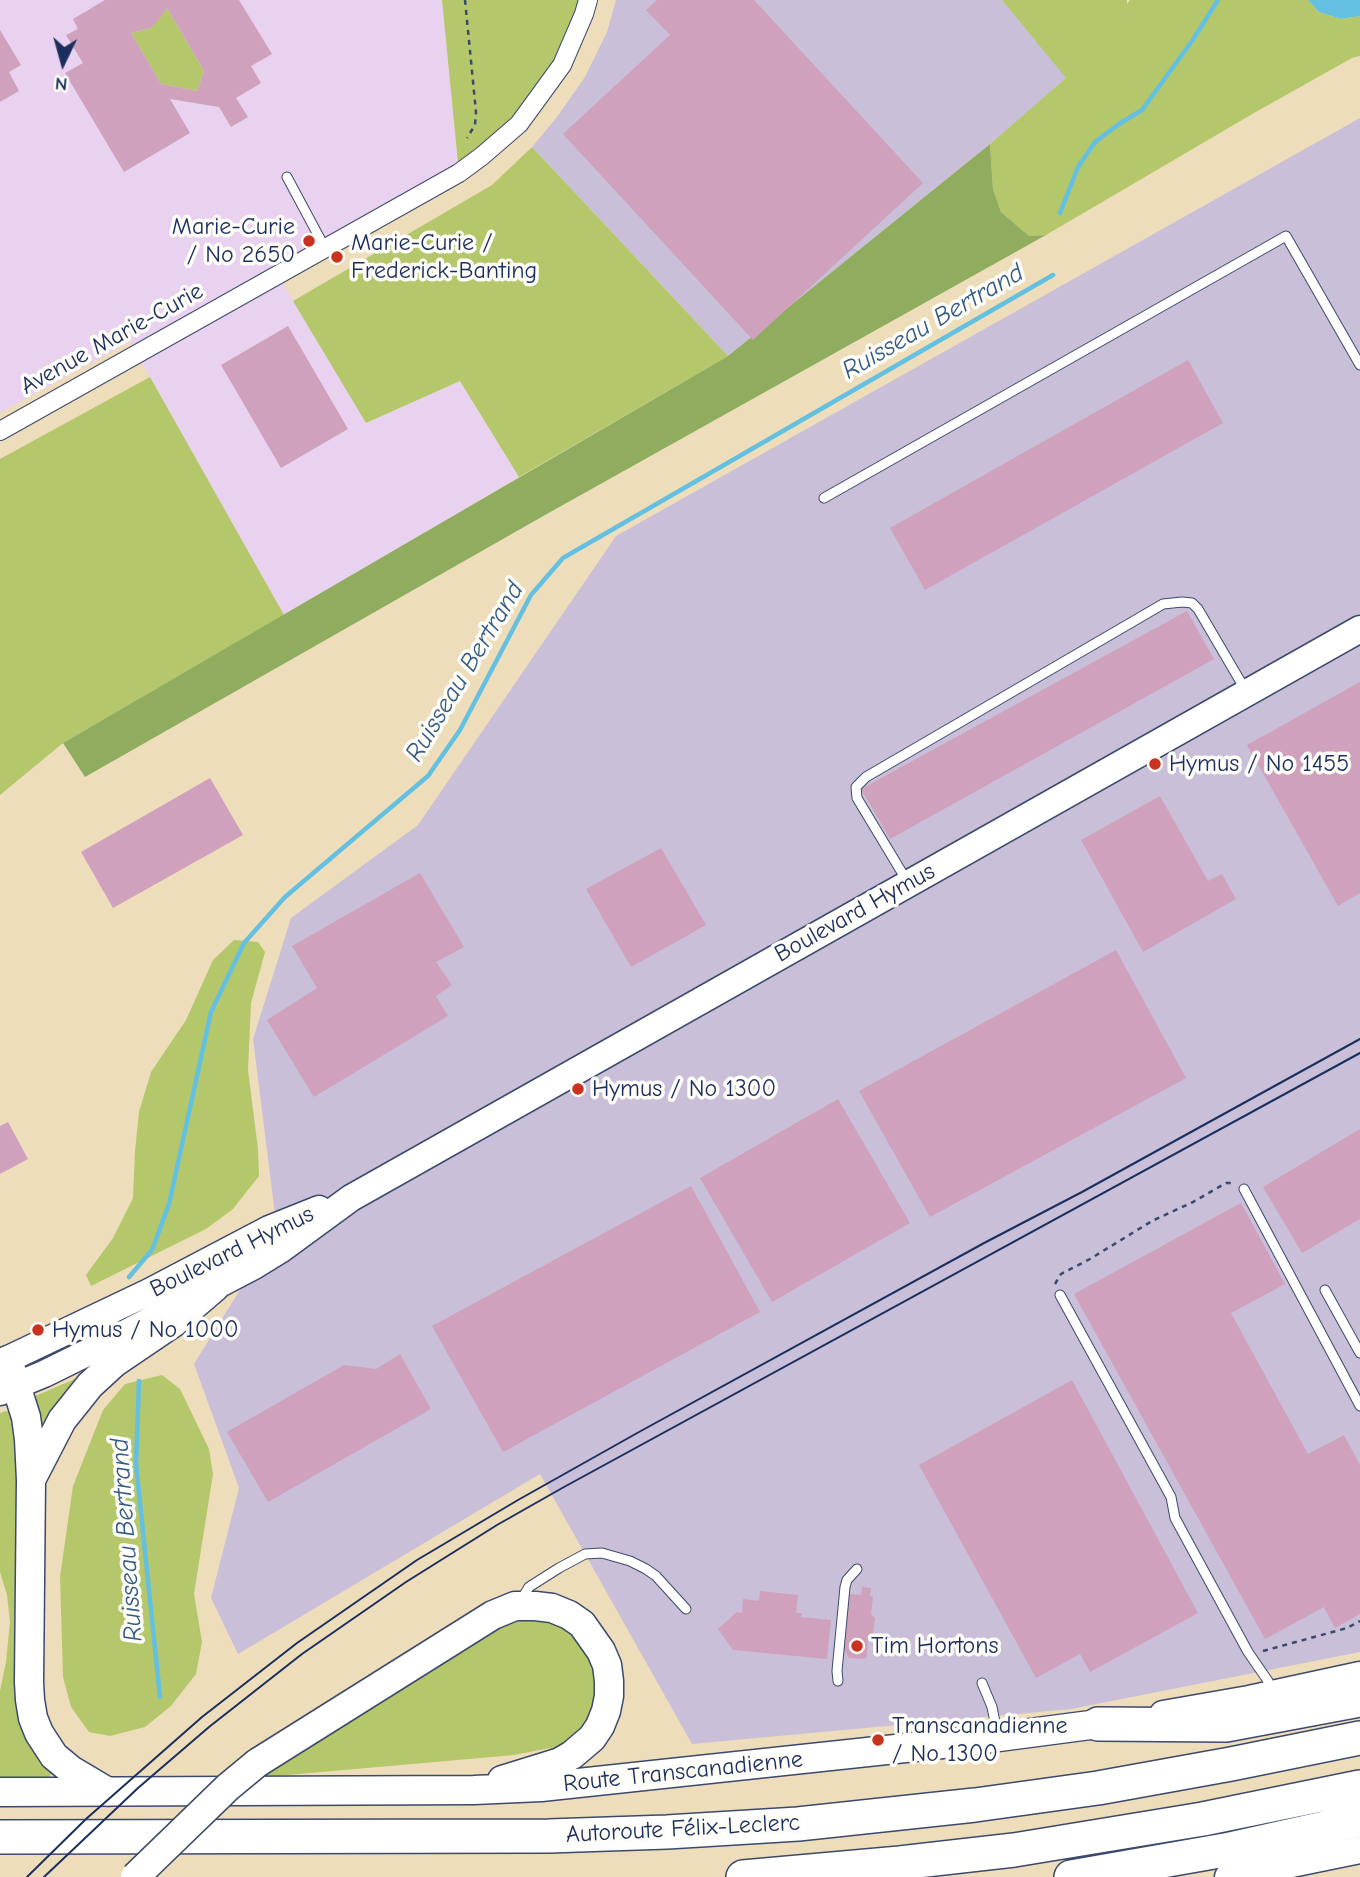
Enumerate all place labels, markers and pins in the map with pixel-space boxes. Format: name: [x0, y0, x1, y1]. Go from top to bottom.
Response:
place label: Marie-Curie / No 2650: [172, 213, 295, 269]
place label: Marie-Curie / Frederick-Banting: [351, 229, 537, 285]
marker: Marie-Curie / No 2650: [301, 233, 317, 249]
marker: Marie-Curie / Frederick-Banting: [329, 249, 345, 265]
place label: Hymus / No 1455: [1169, 750, 1349, 778]
marker: Hymus / No 1455: [1147, 756, 1163, 772]
place label: Hymus / No 1300: [592, 1075, 776, 1103]
marker: Hymus / No 1300: [570, 1081, 586, 1097]
place label: Hymus / No 1000: [52, 1316, 239, 1344]
marker: Hymus / No 1000: [30, 1322, 46, 1338]
place label: Tim Hortons: [871, 1632, 999, 1660]
marker: Tim Hortons: [849, 1638, 865, 1654]
place label: Transcanadienne / No 1300: [892, 1712, 1068, 1768]
marker: Transcanadienne / No 1300: [870, 1732, 886, 1748]

